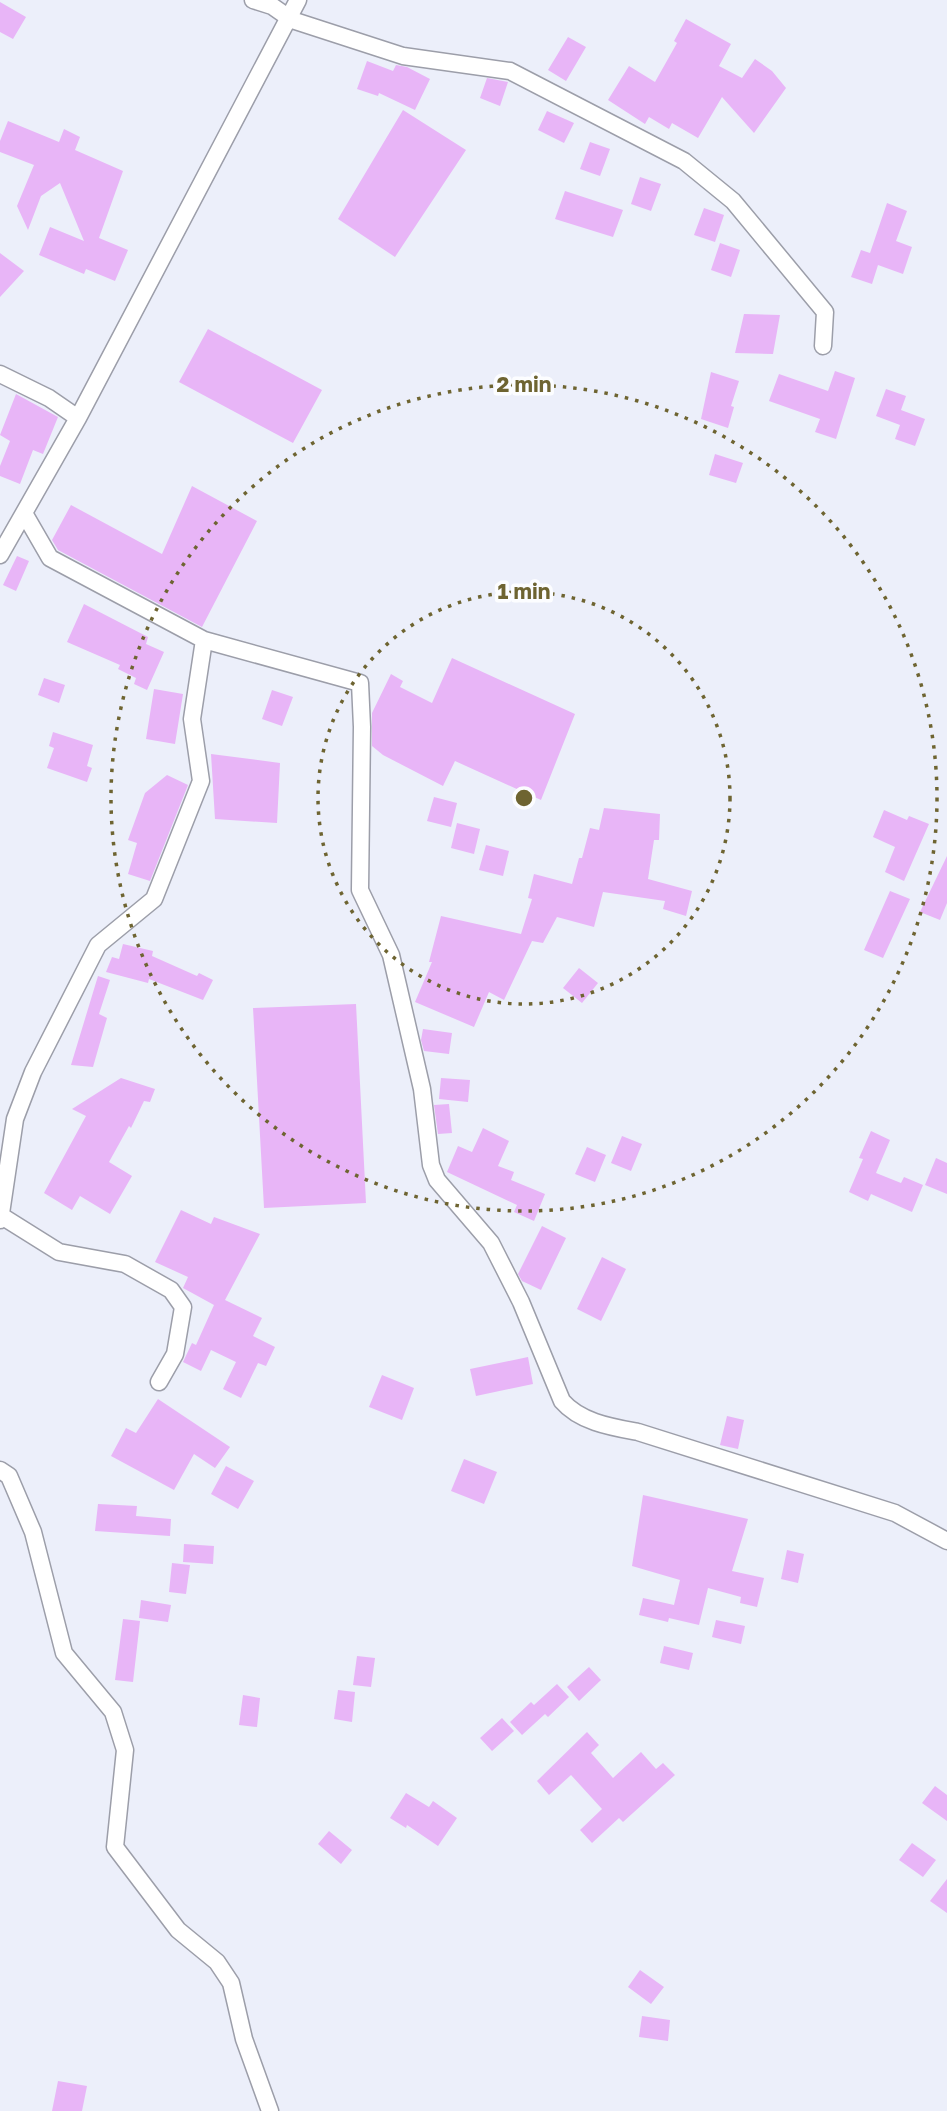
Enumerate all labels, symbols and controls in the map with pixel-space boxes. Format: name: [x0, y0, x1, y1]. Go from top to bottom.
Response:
text: 2 min: [497, 371, 551, 397]
text: 1 min: [498, 578, 550, 604]
centre of rings: [512, 786, 536, 810]

